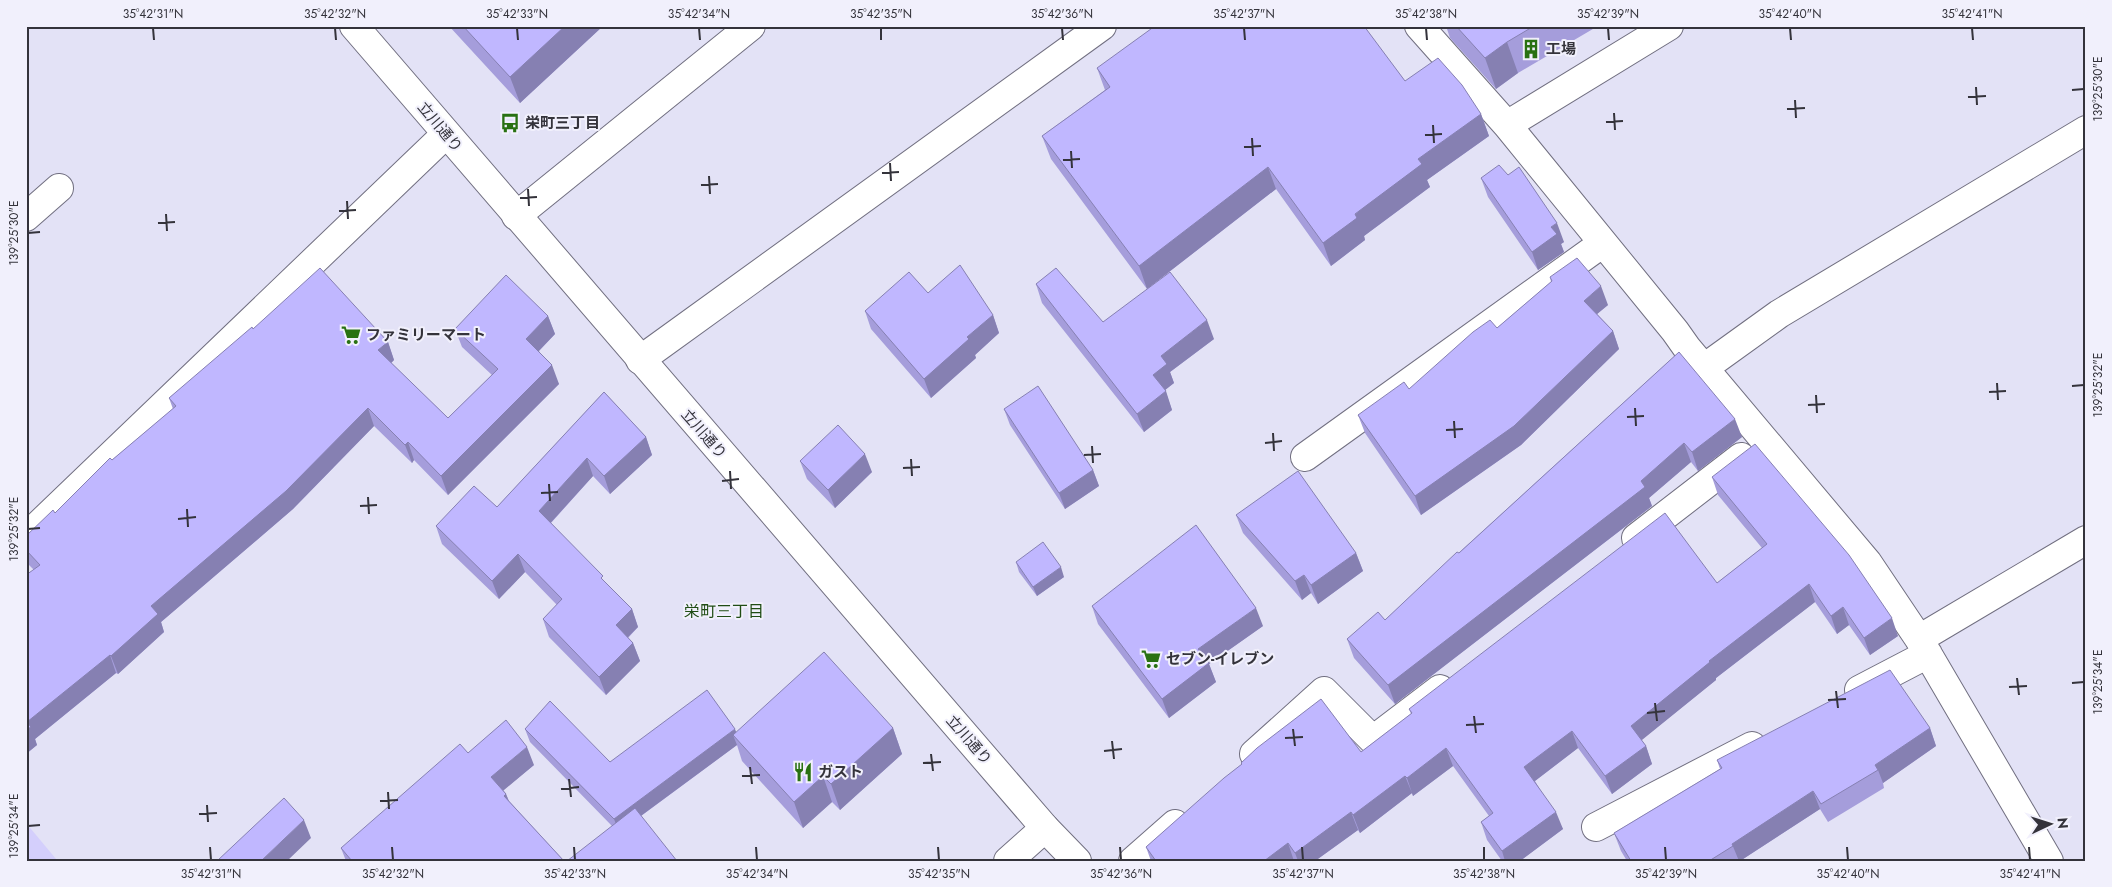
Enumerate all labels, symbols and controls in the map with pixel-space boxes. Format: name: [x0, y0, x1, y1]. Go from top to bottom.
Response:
text: 35°42'31"N: [123, 5, 183, 23]
text: 35°42'32"N: [304, 5, 366, 23]
text: 35°42'33"N: [486, 5, 548, 23]
text: 35°42'34"N: [668, 5, 730, 23]
text: 35°42'35"N: [850, 5, 912, 23]
text: 35°42'36"N: [1031, 5, 1093, 23]
text: 35°42'37"N: [1213, 5, 1275, 23]
text: 35°42'38"N: [1395, 5, 1457, 23]
text: 35°42'39"N: [1577, 5, 1639, 23]
text: 35°42'40"N: [1759, 5, 1821, 23]
text: 35°42'41"N: [1941, 5, 2003, 23]
building icon: 工場: [1520, 38, 1542, 60]
place label: 工場: [1546, 38, 1576, 60]
text: 139°25'30"E: [2089, 56, 2107, 122]
street label: 立川通り: [412, 97, 468, 157]
bus stop icon: 栄町三丁目: [499, 112, 521, 134]
place label: 栄町三丁目: [525, 112, 600, 134]
text: 139°25'30"E: [5, 200, 23, 266]
supermarket icon: ファミリーマート: [340, 324, 362, 346]
place label: ファミリーマート: [366, 324, 486, 346]
text: 139°25'32"E: [2089, 353, 2107, 417]
street label: 立川通り: [676, 404, 732, 464]
text: 139°25'32"E: [5, 497, 23, 561]
district label: 栄町三丁目: [684, 600, 764, 623]
supermarket icon: セブン-イレブン: [1140, 648, 1162, 670]
place label: セブン-イレブン: [1166, 648, 1274, 670]
text: 139°25'34"E: [2089, 650, 2107, 714]
street label: 立川通り: [941, 710, 997, 770]
restaurant icon: ガスト: [792, 761, 814, 783]
place label: ガスト: [818, 761, 863, 783]
text: 139°25'34"E: [5, 794, 23, 858]
north arrow: [2024, 800, 2074, 850]
text: N: [2053, 817, 2073, 829]
text: 35°42'31"N: [181, 865, 241, 883]
text: 35°42'32"N: [362, 865, 424, 883]
text: 35°42'33"N: [544, 865, 606, 883]
text: 35°42'34"N: [726, 865, 788, 883]
text: 35°42'35"N: [908, 865, 970, 883]
text: 35°42'36"N: [1090, 865, 1152, 883]
text: 35°42'37"N: [1272, 865, 1334, 883]
text: 35°42'38"N: [1453, 865, 1515, 883]
text: 35°42'39"N: [1635, 865, 1697, 883]
text: 35°42'40"N: [1817, 865, 1879, 883]
text: 35°42'41"N: [1999, 865, 2061, 883]

